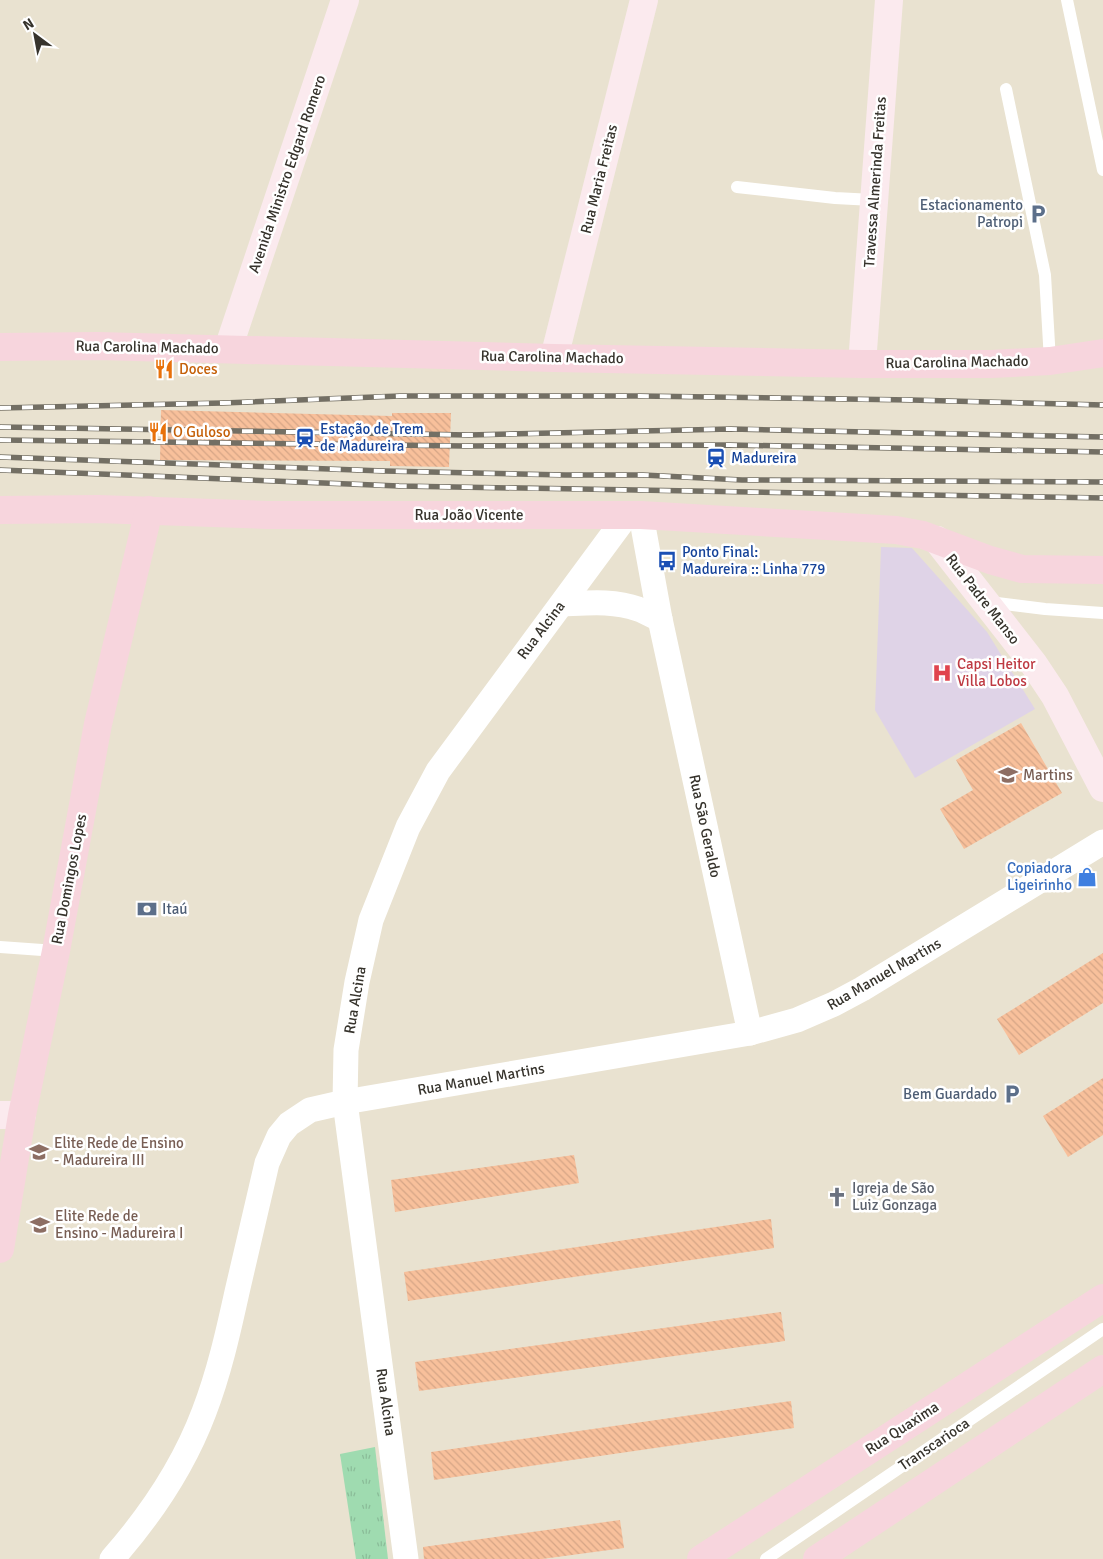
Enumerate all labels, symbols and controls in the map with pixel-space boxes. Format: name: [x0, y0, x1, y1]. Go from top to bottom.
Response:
north arrow: [10, 10, 60, 60]
text: N: [20, 15, 37, 34]
street label: Avenida Ministro Edgard Romero: [245, 72, 329, 275]
street label: Travessa Almerinda Freitas: [860, 96, 890, 268]
street label: Rua Maria Freitas: [577, 122, 621, 235]
place label: Estacionamento Patropi: [920, 196, 1023, 231]
parking icon: Estacionamento Patropi: [1027, 203, 1049, 225]
street label: Rua Carolina Machado: [75, 337, 219, 357]
street label: Rua Carolina Machado: [480, 347, 624, 367]
street label: Rua Carolina Machado: [885, 352, 1029, 372]
restaurant icon: Doces: [153, 358, 175, 380]
place label: Doces: [179, 360, 218, 378]
place label: Estação de Trem de Madureira: [320, 420, 424, 455]
restaurant icon: O Guloso: [147, 421, 169, 443]
place label: O Guloso: [173, 423, 231, 441]
station icon: Estação de Trem de Madureira: [294, 427, 316, 449]
station icon: Madureira: [705, 447, 727, 469]
place label: Madureira: [731, 449, 797, 467]
street label: Rua João Vicente: [415, 506, 523, 524]
place label: Ponto Final: Madureira :: Linha 779: [682, 543, 825, 578]
bus stop icon: Ponto Final: Madureira :: Linha 779: [656, 550, 678, 572]
street label: Rua Padre Manso: [942, 550, 1024, 648]
street label: Rua Alcina: [513, 597, 569, 663]
place label: Capsi Heitor Villa Lobos: [957, 655, 1036, 690]
hospital icon: Capsi Heitor Villa Lobos: [931, 662, 953, 684]
school or university icon: Martins: [997, 764, 1019, 786]
place label: Martins: [1023, 766, 1073, 784]
street label: Rua São Geraldo: [685, 773, 725, 879]
street label: Rua Domingos Lopes: [48, 812, 91, 946]
place label: Copiadora Ligeirinho: [1007, 859, 1072, 894]
shop icon: Copiadora Ligeirinho: [1076, 866, 1098, 888]
bank icon: Itaú: [136, 898, 158, 920]
place label: Itaú: [162, 900, 187, 918]
street label: Rua Manuel Martins: [824, 934, 945, 1014]
street label: Rua Alcina: [340, 965, 370, 1035]
street label: Rua Manuel Martins: [416, 1059, 546, 1099]
parking icon: Bem Guardado: [1001, 1083, 1023, 1105]
place label: Bem Guardado: [903, 1085, 997, 1103]
place label: Elite Rede de Ensino - Madureira III: [54, 1134, 184, 1169]
school or university icon: Elite Rede de Ensino - Madureira III: [28, 1141, 50, 1163]
place label: Igreja de São Luiz Gonzaga: [852, 1179, 937, 1214]
church icon: Igreja de São Luiz Gonzaga: [826, 1186, 848, 1208]
place label: Elite Rede de Ensino - Madureira I: [55, 1207, 184, 1242]
school or university icon: Elite Rede de Ensino - Madureira I: [29, 1214, 51, 1236]
street label: Rua Alcina: [372, 1367, 400, 1437]
street label: Rua Quaxima: [862, 1398, 942, 1458]
street label: Transcarioca: [895, 1414, 973, 1474]

